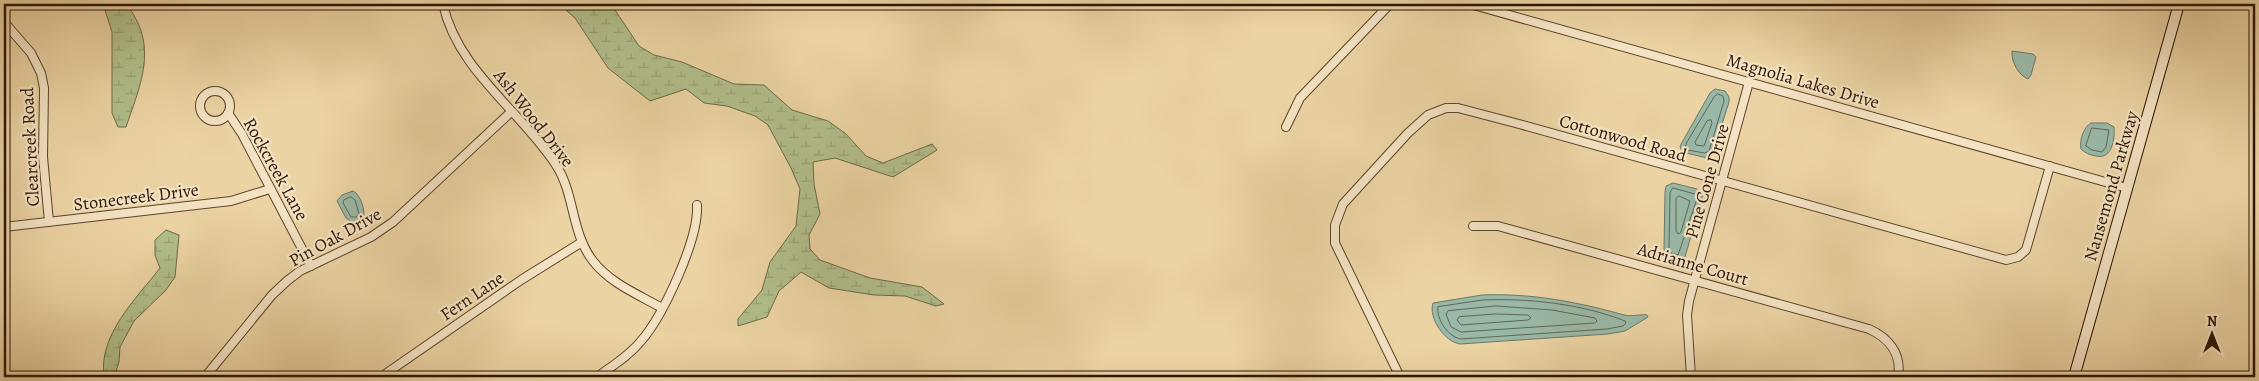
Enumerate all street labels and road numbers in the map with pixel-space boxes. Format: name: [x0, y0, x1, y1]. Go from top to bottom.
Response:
street label: Magnolia Lakes Drive: [1724, 48, 1882, 114]
street label: Ash Wood Drive: [488, 63, 580, 172]
street label: Clearcreek Road: [15, 86, 45, 207]
street label: Nansemond Parkway: [2078, 107, 2144, 264]
street label: Cottonwood Road: [1557, 108, 1690, 168]
street label: Rockcreek Lane: [238, 113, 314, 225]
street label: Pine Cone Drive: [1679, 121, 1735, 241]
street label: Stonecreek Drive: [72, 177, 200, 217]
street label: Pin Oak Drive: [285, 202, 385, 272]
street label: Adrianne Court: [1634, 236, 1751, 291]
street label: Fern Lane: [435, 266, 509, 326]

